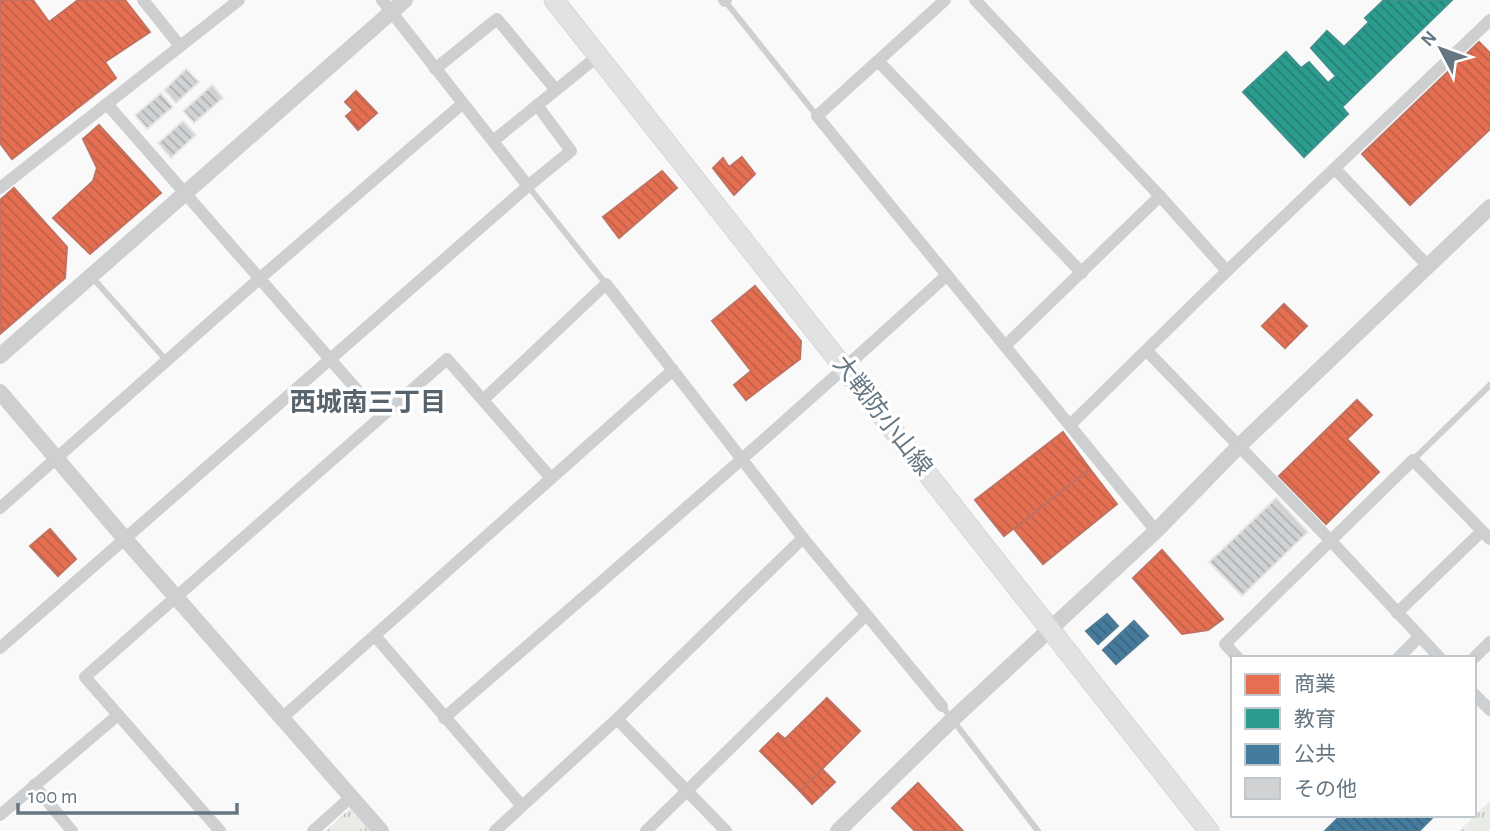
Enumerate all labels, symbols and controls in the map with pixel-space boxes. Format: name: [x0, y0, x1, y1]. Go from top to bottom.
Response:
north arrow: [1406, 14, 1476, 84]
text: N: [1418, 28, 1441, 50]
street label: 大戦防小山線: [828, 351, 937, 480]
district label: 西城南三丁目: [290, 388, 446, 416]
legend: [1231, 656, 1476, 817]
text: 商業: [1294, 673, 1336, 695]
text: 教育: [1294, 708, 1336, 730]
text: 公共: [1294, 743, 1336, 765]
scale bar: [18, 772, 236, 816]
text: その他: [1294, 778, 1357, 800]
text: 100 m: [28, 786, 78, 807]

